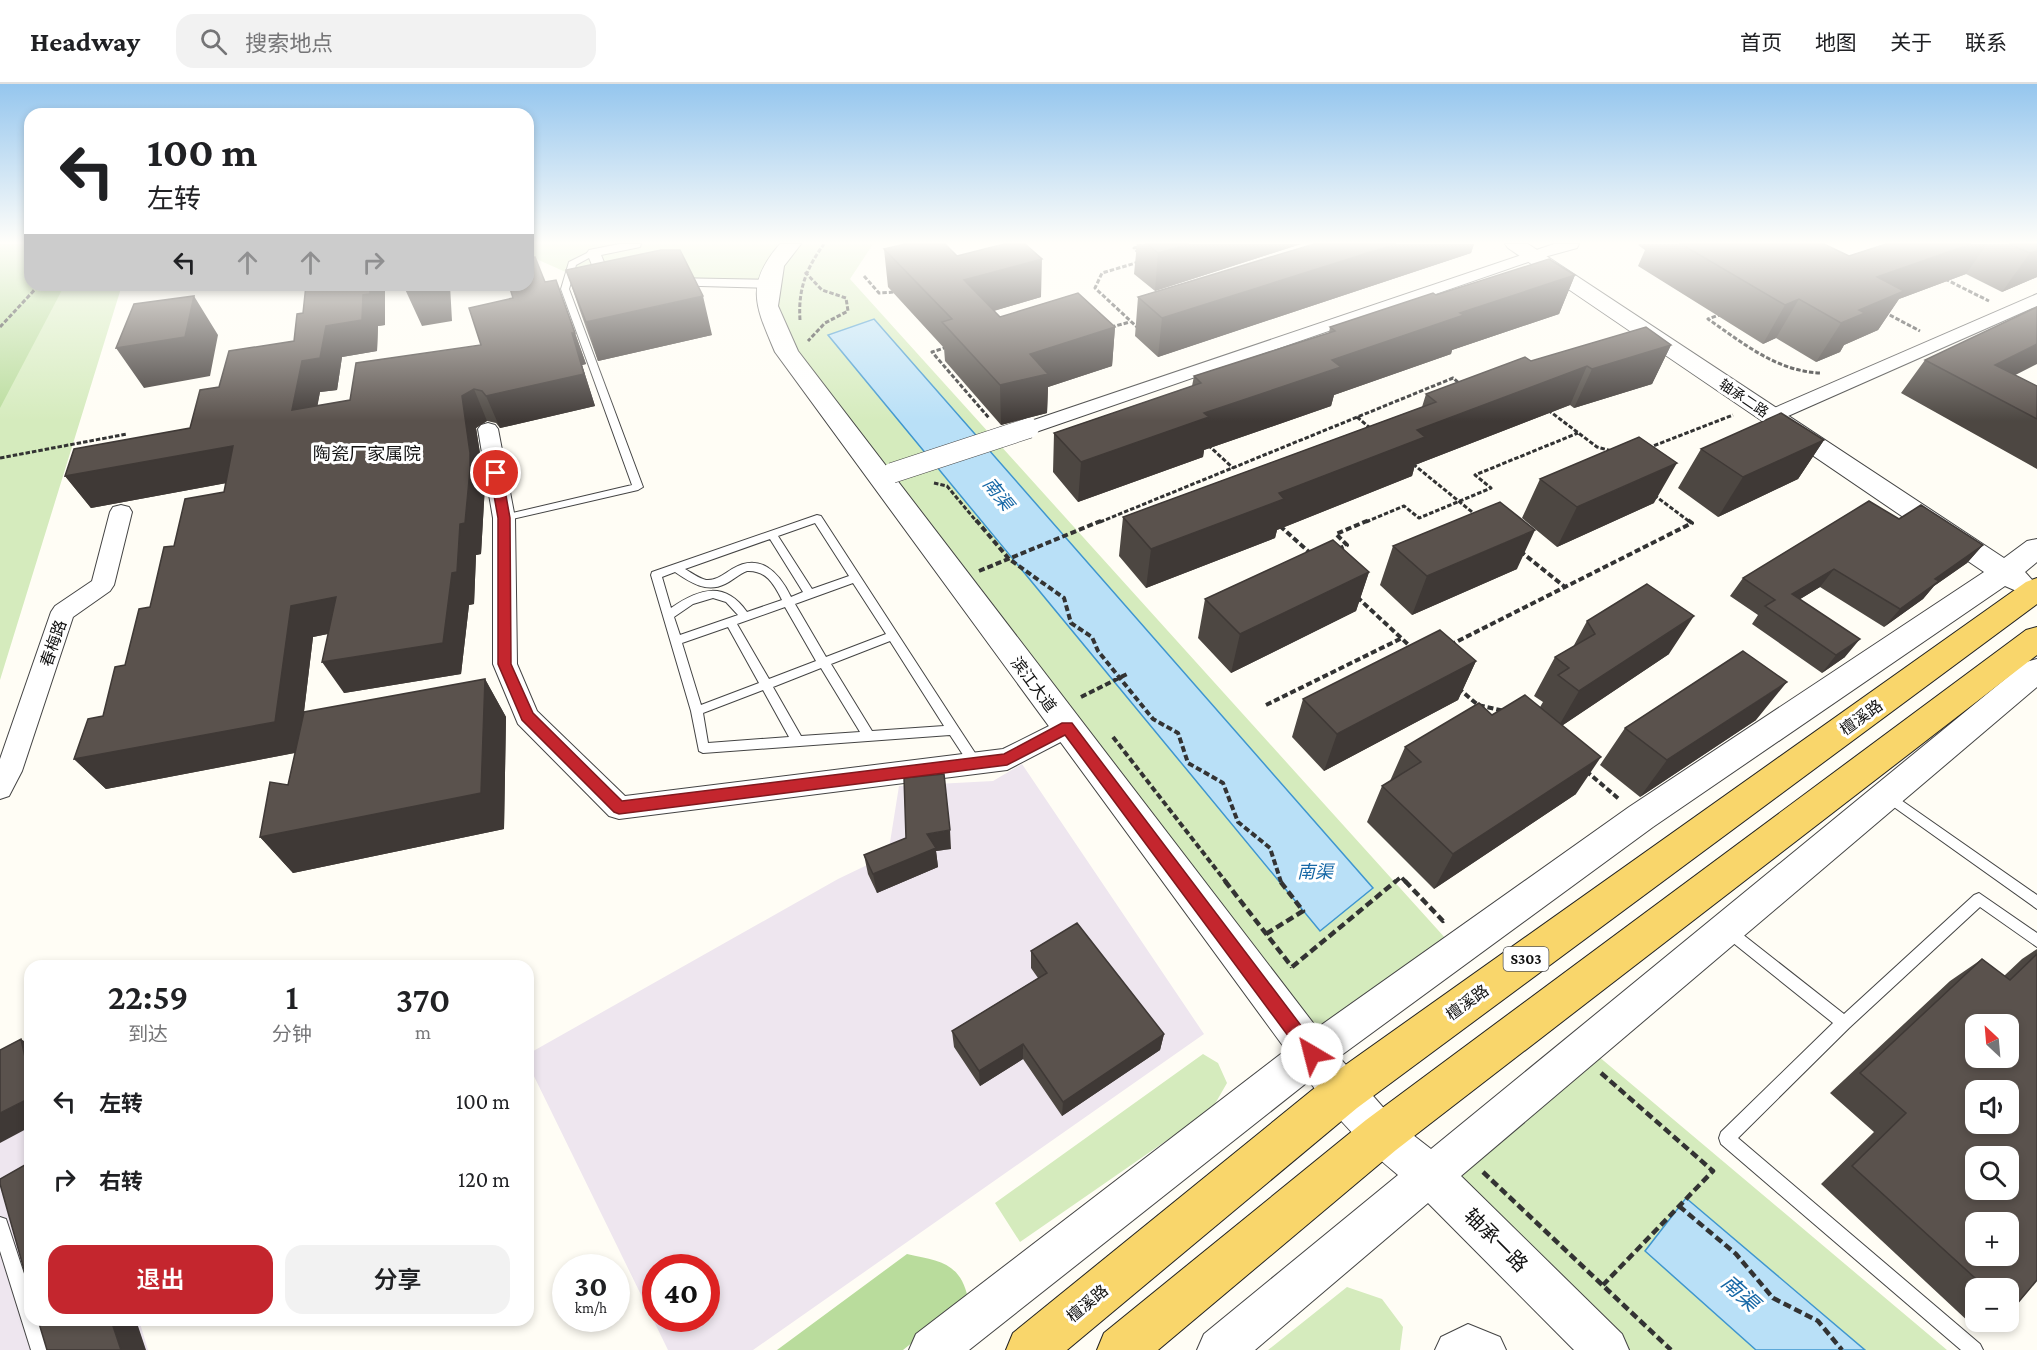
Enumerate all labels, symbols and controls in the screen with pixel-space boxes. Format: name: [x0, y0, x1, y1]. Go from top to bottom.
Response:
search box: [176, 14, 596, 68]
icon: search: [197, 25, 230, 58]
text: Headway: [30, 26, 140, 57]
text: 搜索地点: [245, 31, 333, 56]
text: 首页: [1740, 31, 1782, 55]
text: 地图: [1815, 31, 1857, 55]
text: 关于: [1890, 31, 1932, 55]
text: 联系: [1965, 31, 2007, 55]
text: 100 m: [147, 128, 257, 175]
icon: left: [48, 132, 126, 210]
text: 左转: [147, 184, 201, 214]
icon: left: [168, 246, 201, 279]
icon: ahead: [231, 246, 264, 279]
icon: ahead: [294, 246, 327, 279]
icon: right: [357, 246, 390, 279]
street label: 轴承二路: [1716, 376, 1772, 420]
district label: 陶瓷厂家属院: [313, 444, 421, 464]
pin: [470, 447, 521, 498]
icon: arrive: [479, 456, 512, 489]
water label: 南渠: [979, 474, 1019, 517]
street label: 春梅路: [38, 618, 69, 669]
street label: 滨江大道: [1008, 654, 1060, 715]
street label: 檀溪路: [1837, 696, 1886, 738]
water label: 南渠: [1297, 862, 1336, 882]
road number: S303: [1504, 947, 1549, 971]
text: 22:59: [108, 977, 188, 1017]
text: 1: [286, 977, 298, 1017]
text: 370: [396, 980, 450, 1020]
street label: 檀溪路: [1443, 981, 1492, 1023]
north arrow: [1965, 1014, 2019, 1068]
map controls: [1965, 1014, 2019, 1332]
text: m: [415, 1021, 431, 1043]
position arrow: [1280, 1022, 1344, 1086]
text: 到达: [128, 1023, 168, 1045]
text: 分钟: [272, 1023, 312, 1045]
button: sound: [1965, 1080, 2019, 1134]
icon: left: [48, 1085, 81, 1118]
text: 100 m: [456, 1089, 510, 1114]
text: 左转: [99, 1091, 143, 1116]
button: search: [1965, 1146, 2019, 1200]
icon: right: [48, 1163, 81, 1196]
text: 120 m: [458, 1167, 510, 1192]
text: 右转: [99, 1169, 143, 1194]
street label: 轴承一路: [1460, 1204, 1532, 1276]
button: +: [1965, 1212, 2019, 1266]
button: 退出: [48, 1245, 273, 1314]
button: 分享: [285, 1245, 510, 1314]
speed limit sign: 40: [642, 1254, 720, 1332]
text: 30: [575, 1269, 607, 1302]
water label: 南渠: [1716, 1270, 1766, 1318]
button: −: [1965, 1278, 2019, 1332]
street label: 檀溪路: [1063, 1281, 1111, 1325]
text: km/h: [575, 1300, 607, 1316]

